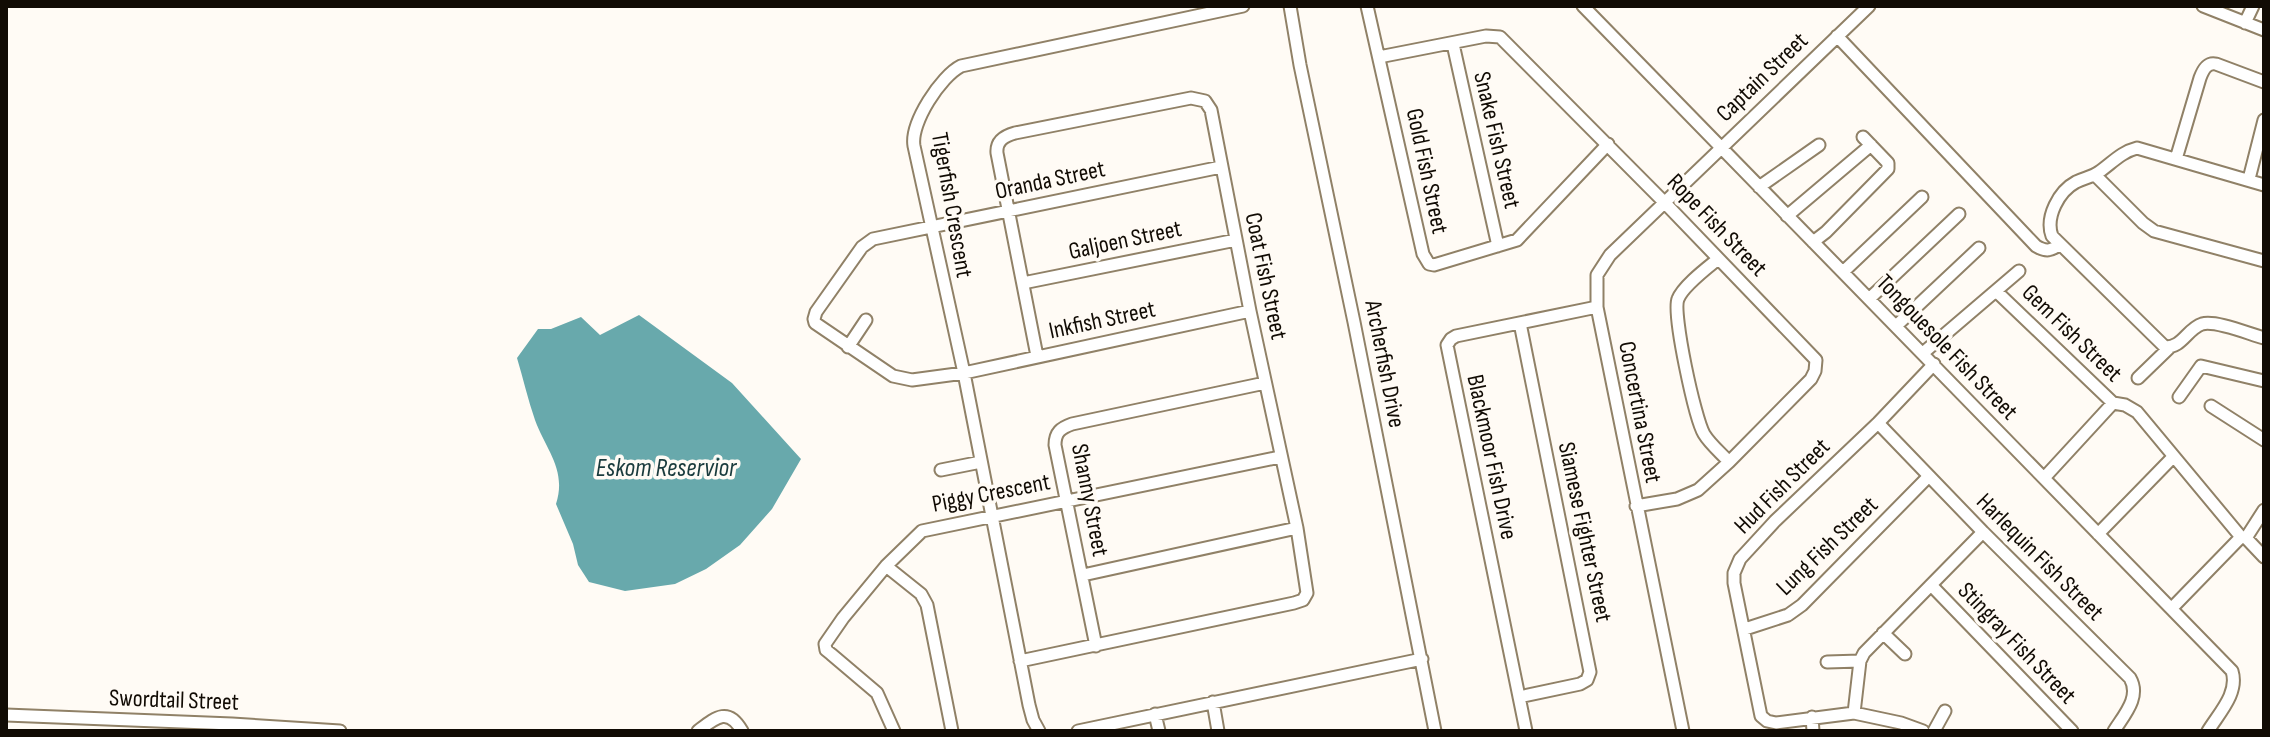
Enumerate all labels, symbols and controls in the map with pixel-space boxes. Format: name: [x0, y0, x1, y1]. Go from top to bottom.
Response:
street label: Captain Street: [1710, 26, 1814, 128]
street label: Snake Fish Street: [1467, 69, 1527, 211]
street label: Gold Fish Street: [1400, 106, 1454, 236]
street label: Tigerfish Crescent: [925, 130, 979, 280]
street label: Oranda Street: [992, 154, 1108, 206]
street label: Rope Fish Street: [1661, 168, 1773, 282]
street label: Coat Fish Street: [1238, 210, 1294, 342]
street label: Galjoen Street: [1066, 214, 1184, 266]
street label: Tongouesole Fish Street: [1870, 268, 2024, 426]
street label: Gem Fish Street: [2016, 278, 2128, 388]
street label: Inkfish Street: [1046, 295, 1158, 345]
street label: Archerfish Drive: [1358, 297, 1412, 430]
street label: Concertina Street: [1612, 339, 1668, 485]
street label: Blackmoor Fish Drive: [1460, 372, 1524, 542]
street label: Hud Fish Street: [1728, 432, 1836, 540]
street label: Siamese Fighter Street: [1552, 439, 1618, 625]
street label: Shanny Street: [1065, 441, 1115, 559]
water label: Eskom Reservior: [596, 453, 738, 484]
street label: Piggy Crescent: [929, 467, 1053, 519]
street label: Harlequin Fish Street: [1970, 487, 2110, 627]
street label: Lung Fish Street: [1770, 490, 1884, 602]
street label: Stingray Fish Street: [1952, 576, 2082, 710]
street label: Swordtail Street: [109, 683, 239, 717]

